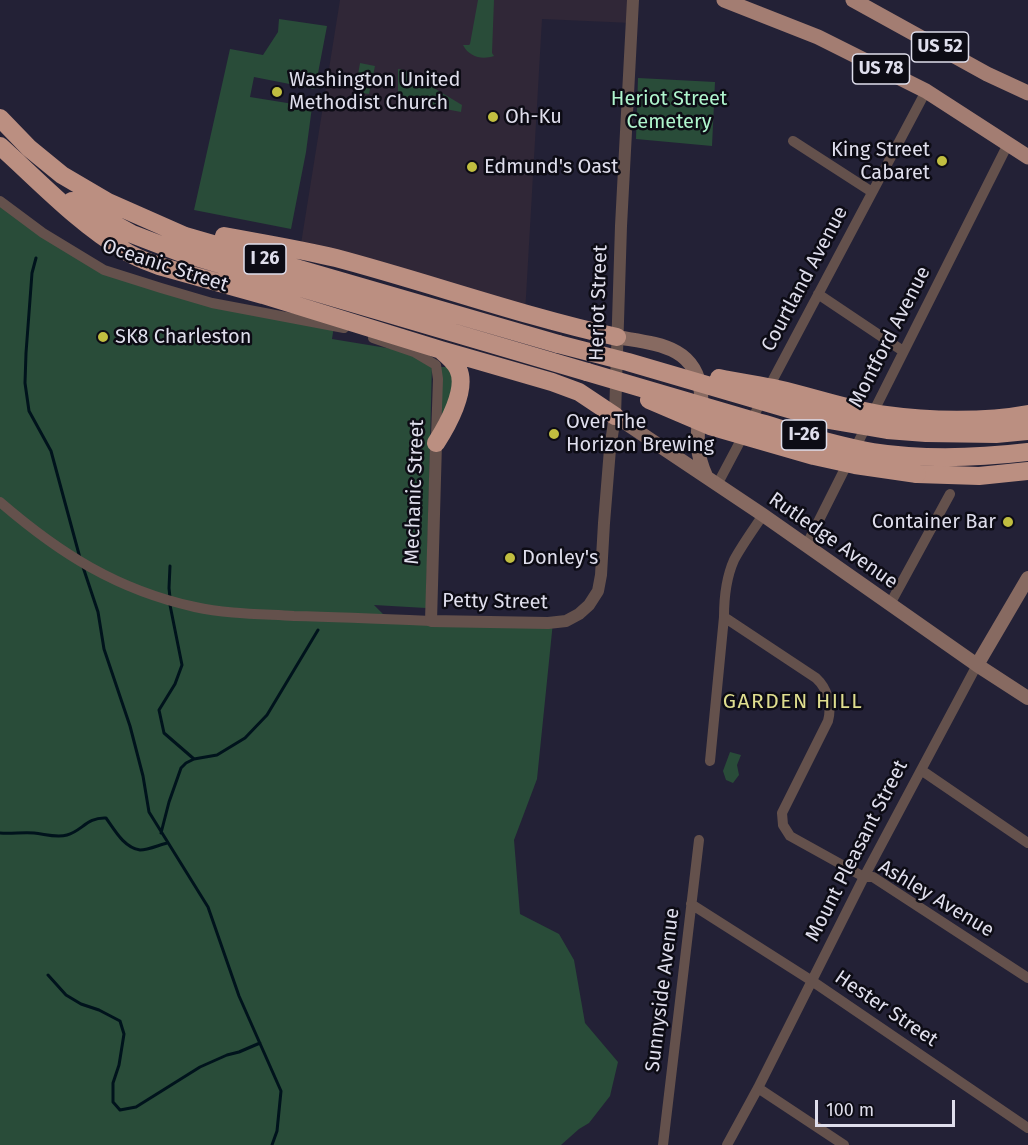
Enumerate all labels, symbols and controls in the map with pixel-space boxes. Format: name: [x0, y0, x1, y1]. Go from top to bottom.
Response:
road number: US 52: [912, 32, 968, 62]
road number: US 78: [852, 54, 910, 84]
place label: Washington United Methodist Church: [289, 68, 460, 115]
marker: Washington United Methodist Church: [270, 85, 284, 99]
park label: Heriot Street Cemetery: [611, 87, 727, 134]
place label: Oh-Ku: [505, 105, 562, 129]
marker: Oh-Ku: [486, 110, 500, 124]
place label: King Street Cabaret: [831, 138, 930, 185]
marker: King Street Cabaret: [935, 154, 949, 168]
place label: Edmund's Oast: [484, 155, 618, 179]
marker: Edmund's Oast: [465, 160, 479, 174]
street label: Courtland Avenue: [757, 202, 853, 356]
street label: Oceanic Street: [99, 234, 231, 298]
road number: I 26: [244, 244, 286, 274]
street label: Heriot Street: [585, 244, 613, 362]
street label: Montford Avenue: [844, 262, 936, 412]
place label: SK8 Charleston: [115, 325, 251, 349]
marker: SK8 Charleston: [96, 330, 110, 344]
place label: Over The Horizon Brewing: [566, 410, 714, 457]
street label: Mechanic Street: [400, 419, 430, 565]
road number: I-26: [782, 420, 826, 450]
marker: Over The Horizon Brewing: [547, 427, 561, 441]
street label: Rutledge Avenue: [764, 488, 902, 594]
place label: Container Bar: [872, 510, 996, 534]
marker: Container Bar: [1001, 515, 1015, 529]
place label: Donley's: [522, 546, 598, 570]
marker: Donley's: [503, 551, 517, 565]
street label: Petty Street: [442, 589, 548, 615]
district label: GARDEN HILL: [723, 689, 863, 715]
street label: Mount Pleasant Street: [801, 756, 913, 946]
street label: Ashley Avenue: [874, 855, 998, 943]
street label: Sunnyside Avenue: [641, 907, 685, 1073]
street label: Hester Street: [830, 966, 942, 1052]
scale bar: [818, 1088, 958, 1126]
text: 100 m: [826, 1099, 874, 1121]

